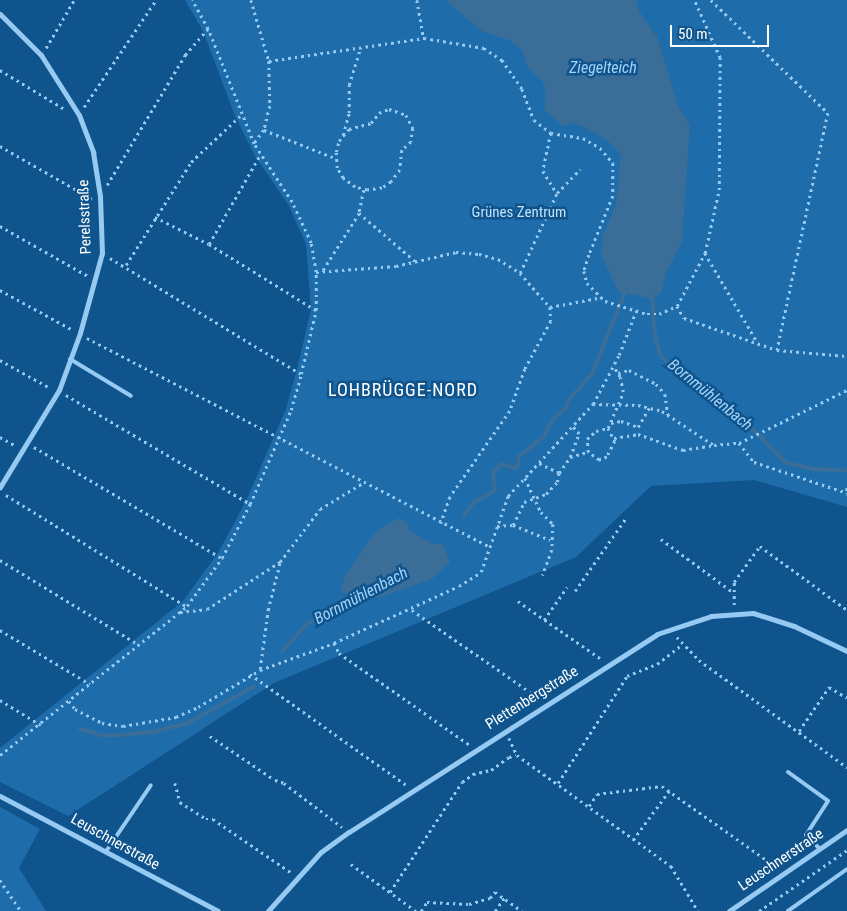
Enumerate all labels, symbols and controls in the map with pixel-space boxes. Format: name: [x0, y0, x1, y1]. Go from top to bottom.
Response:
scale bar: [672, 15, 771, 47]
text: 50 m: [678, 25, 708, 43]
water label: Ziegelteich: [569, 58, 637, 78]
street label: Perelsstraße: [75, 179, 95, 255]
park label: Grünes Zentrum: [472, 204, 566, 222]
water label: Bornmühlenbach: [664, 355, 756, 435]
district label: LOHBRÜGGE-NORD: [326, 379, 480, 401]
water label: Bornmühlenbach: [311, 563, 411, 629]
street label: Plettenbergstraße: [482, 662, 582, 734]
street label: Leuschnerstraße: [67, 810, 163, 874]
street label: Leuschnerstraße: [735, 825, 827, 895]

